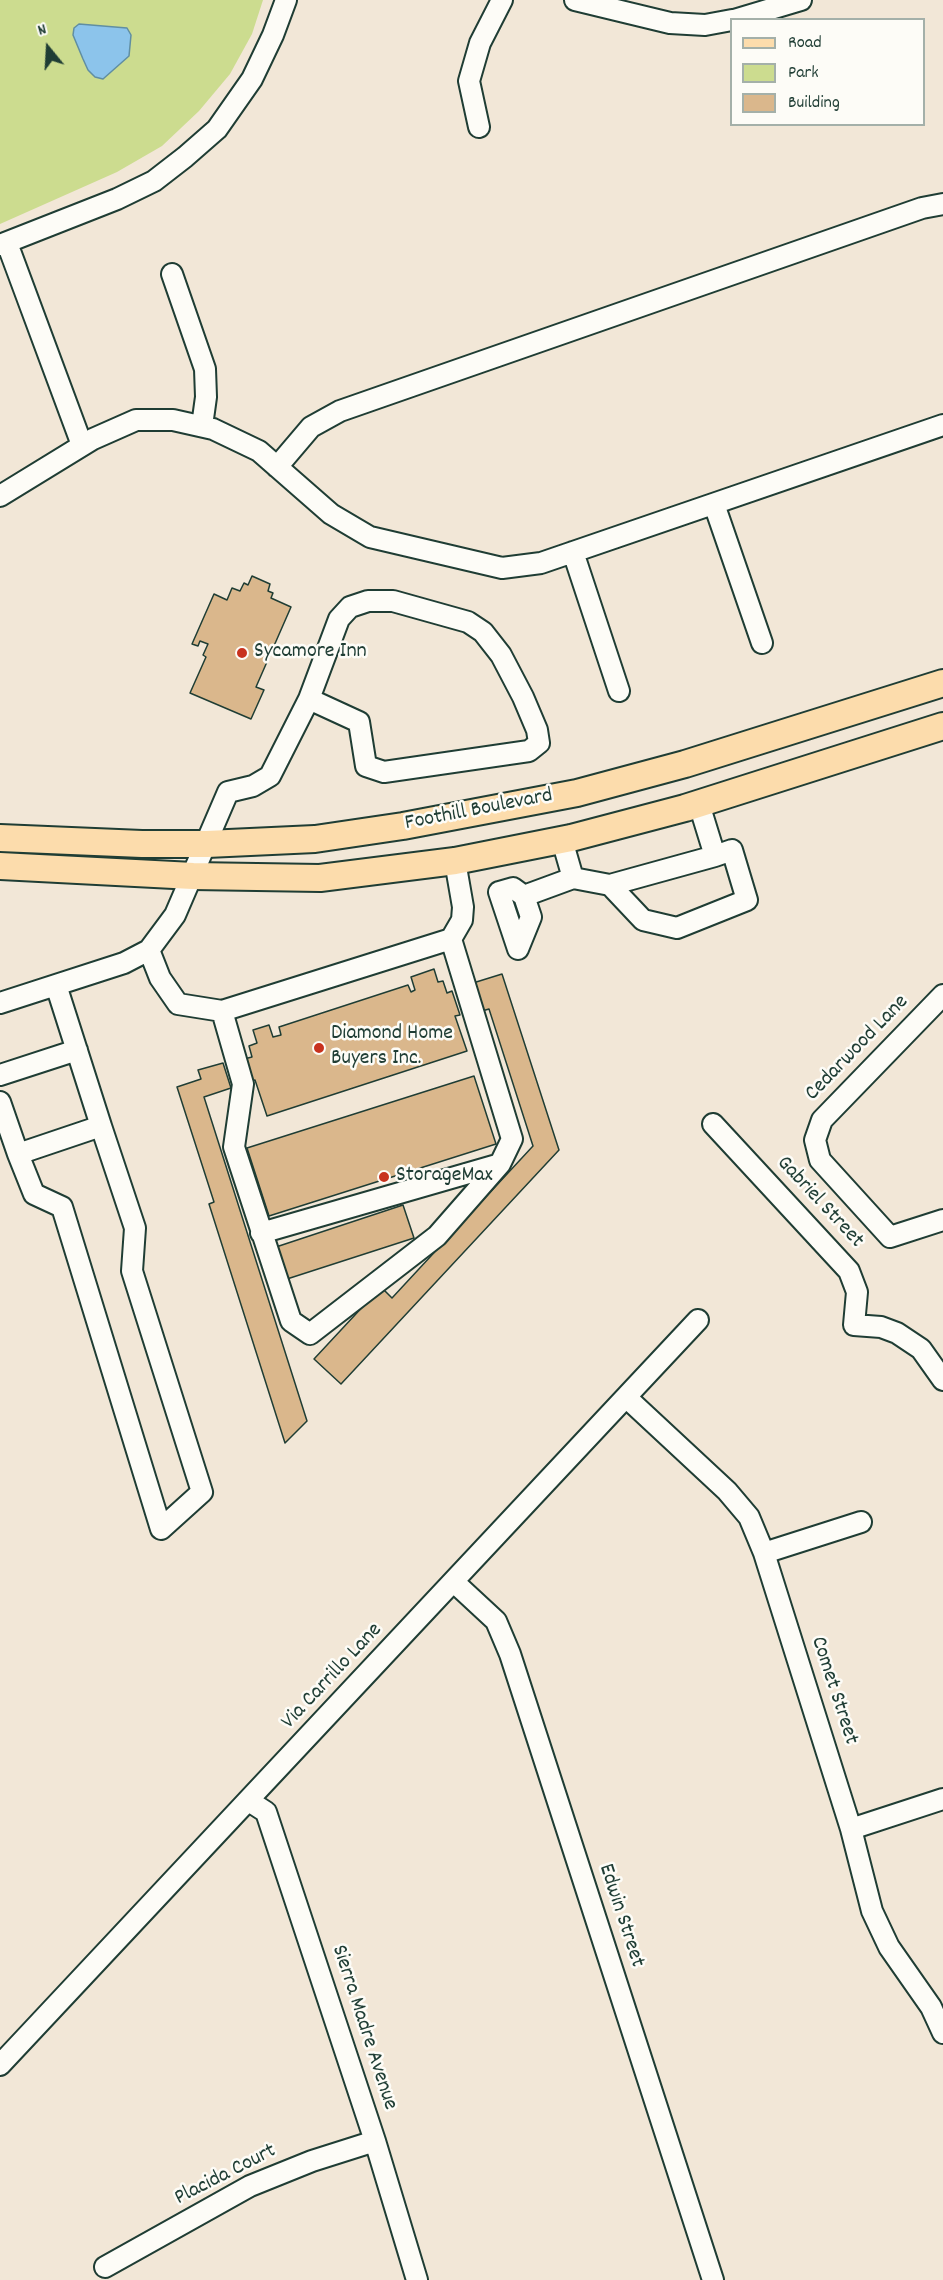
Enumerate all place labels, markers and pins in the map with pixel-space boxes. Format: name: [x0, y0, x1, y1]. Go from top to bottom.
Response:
place label: Sycamore Inn: [254, 640, 367, 666]
marker: Sycamore Inn: [235, 646, 249, 660]
place label: Diamond Home Buyers Inc.: [331, 1022, 453, 1074]
marker: Diamond Home Buyers Inc.: [312, 1041, 326, 1055]
place label: StorageMax: [396, 1164, 493, 1190]
marker: StorageMax: [377, 1170, 391, 1184]

